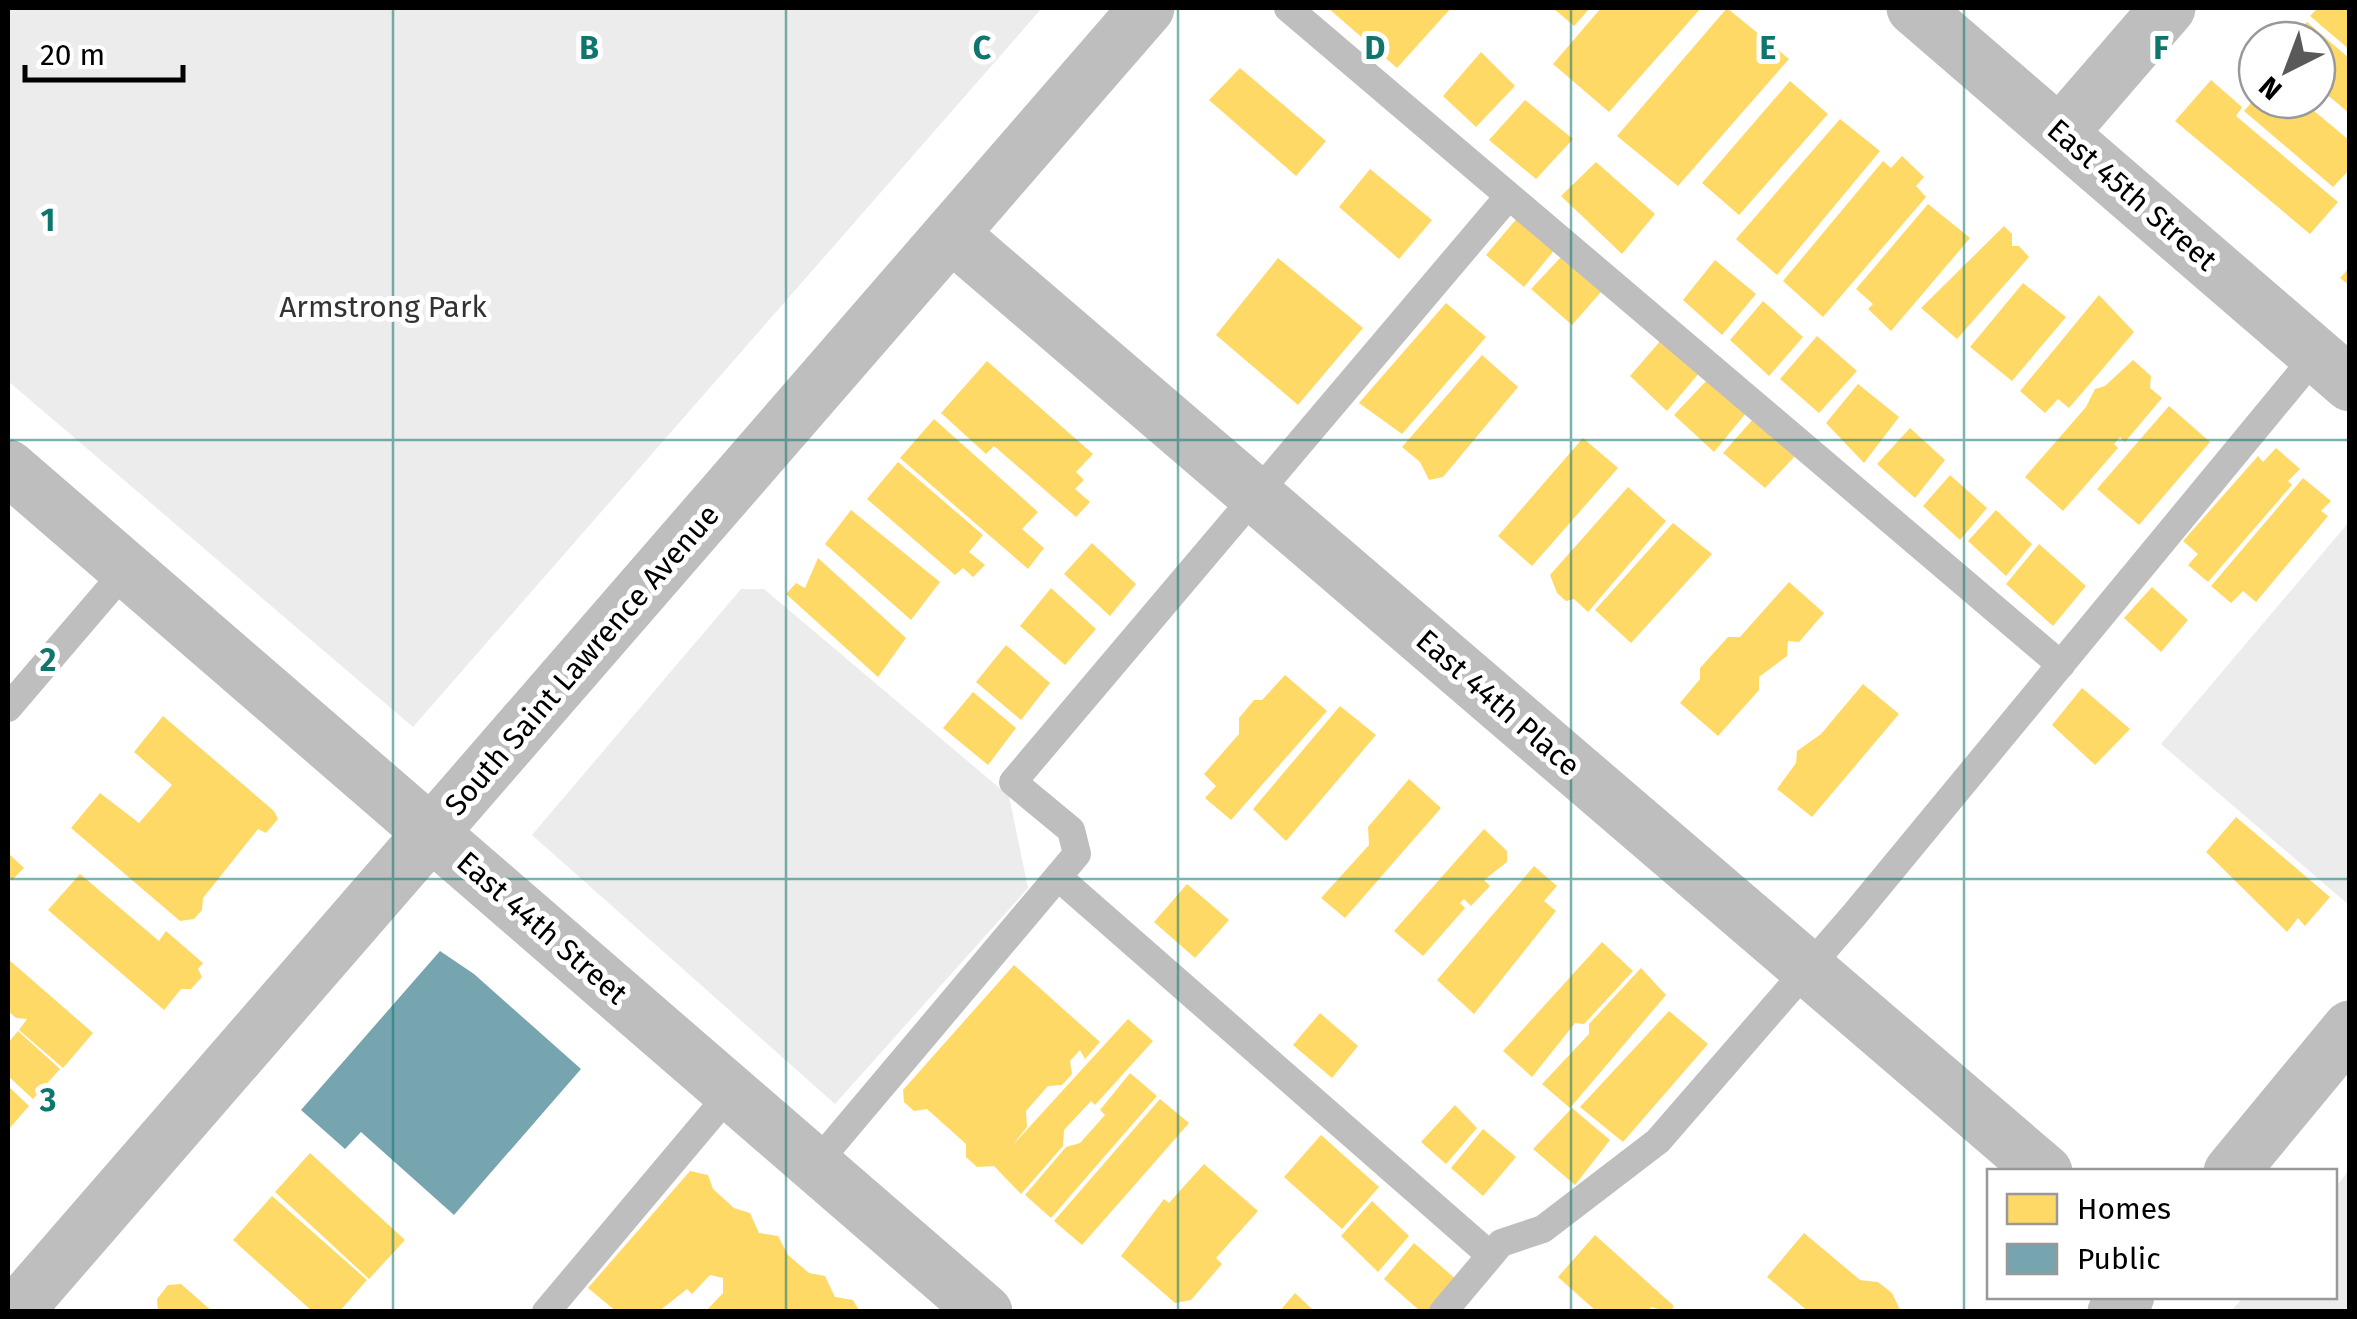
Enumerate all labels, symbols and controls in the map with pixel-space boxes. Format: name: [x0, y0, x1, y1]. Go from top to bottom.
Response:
scale bar: [25, 20, 182, 82]
north arrow: [2237, 20, 2337, 120]
text: B: [579, 29, 599, 67]
text: C: [973, 29, 992, 67]
text: D: [1365, 29, 1385, 67]
text: E: [1760, 29, 1776, 67]
text: F: [2153, 29, 2169, 67]
text: 20 m: [40, 37, 105, 73]
text: N: [2253, 70, 2289, 107]
street label: East 45th Street: [2040, 112, 2224, 278]
text: 1: [41, 201, 55, 239]
park label: Armstrong Park: [279, 289, 487, 325]
street label: South Saint Lawrence Avenue: [437, 497, 727, 823]
street label: East 44th Place: [1409, 622, 1587, 784]
text: 2: [40, 641, 56, 679]
street label: East 44th Street: [449, 844, 635, 1012]
text: 3: [39, 1081, 56, 1119]
legend: [1987, 1169, 2337, 1299]
text: Homes: [2077, 1191, 2171, 1227]
text: Public: [2077, 1241, 2161, 1277]

